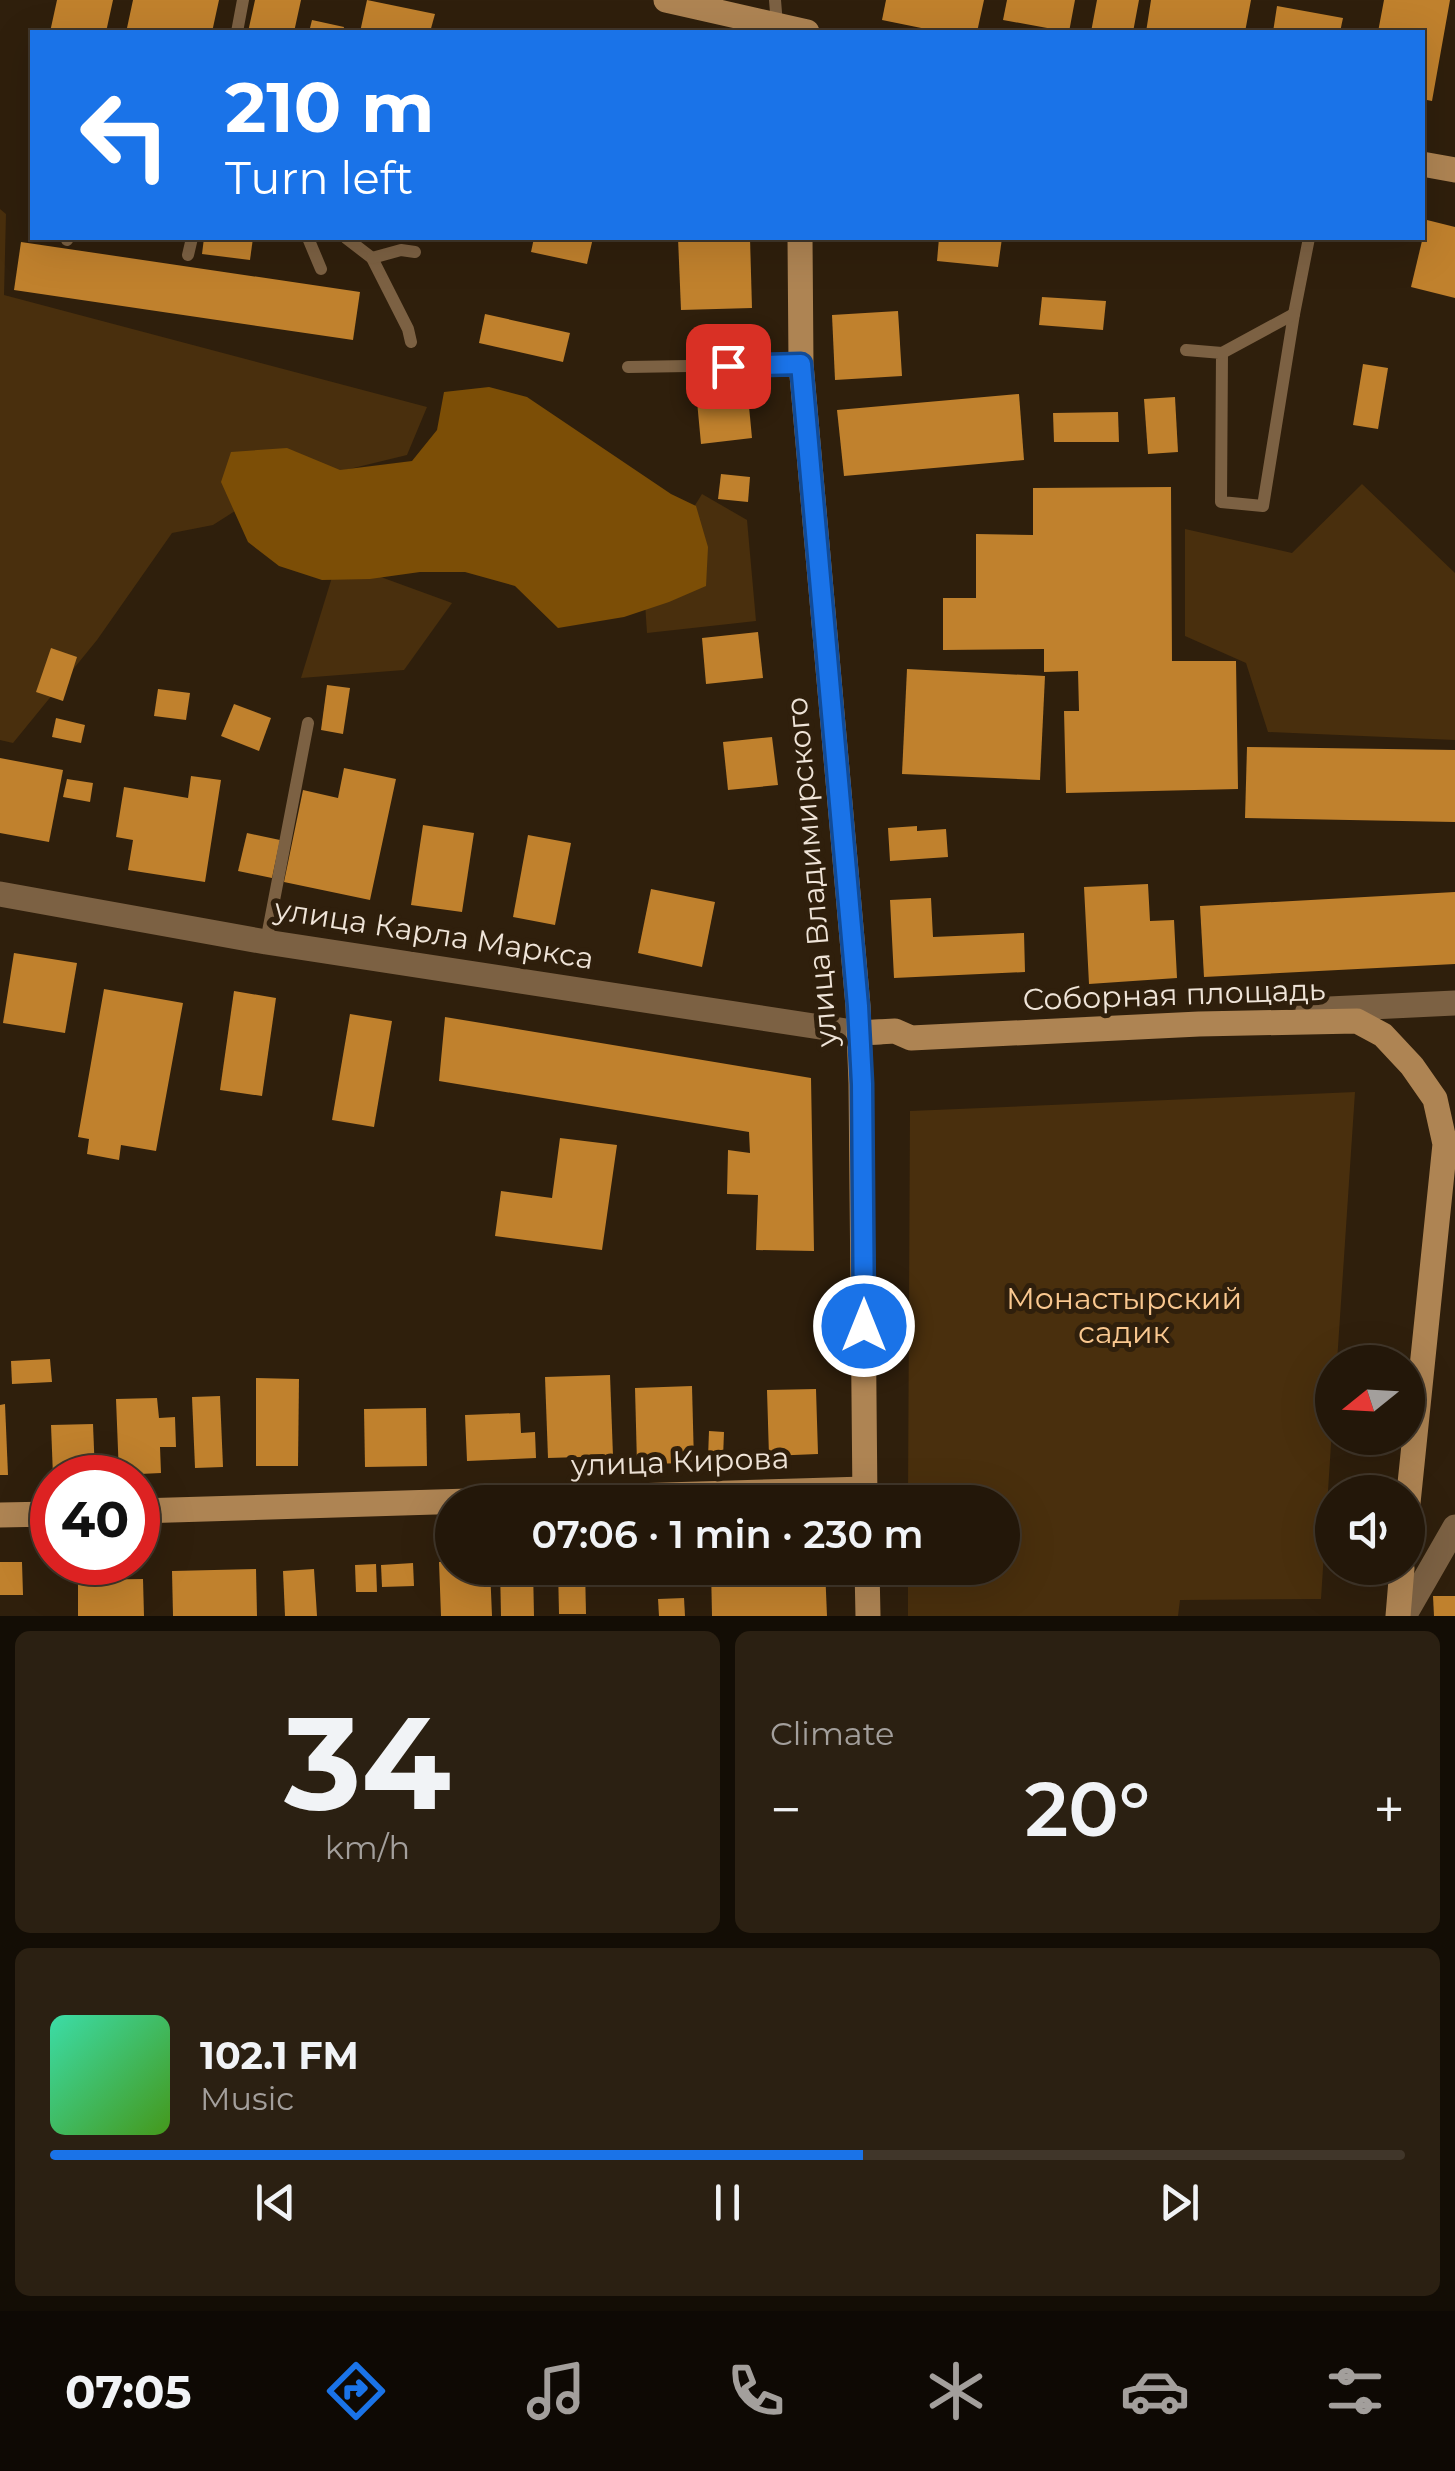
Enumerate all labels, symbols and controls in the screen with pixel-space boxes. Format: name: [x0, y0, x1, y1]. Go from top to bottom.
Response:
text: 210 m: [225, 64, 435, 150]
icon: left: [60, 70, 190, 200]
text: Turn left: [225, 150, 413, 205]
pin: [686, 324, 771, 409]
icon: arrive: [701, 339, 756, 394]
street label: улица Владимирского: [778, 696, 845, 1049]
street label: улица Карла Маркса: [271, 890, 596, 977]
street label: Соборная площадь: [1022, 971, 1326, 1018]
position arrow: [812, 1274, 916, 1378]
park label: Монастырский садик: [1006, 1280, 1242, 1351]
north arrow: [1315, 1345, 1425, 1455]
map controls: [1315, 1345, 1425, 1585]
street label: улица Кирова: [569, 1439, 790, 1484]
speed limit sign: 40: [30, 1455, 160, 1585]
button: sound: [1315, 1475, 1425, 1585]
text: 07:06 · 1 min · 230 m: [531, 1511, 924, 1558]
text: 34: [284, 1683, 451, 1842]
text: Climate: [770, 1714, 894, 1753]
text: 20°: [1025, 1763, 1150, 1855]
text: −: [770, 1776, 802, 1843]
text: +: [1373, 1776, 1405, 1843]
text: km/h: [325, 1828, 410, 1867]
text: 102.1 FM: [200, 2032, 359, 2079]
text: Music: [200, 2079, 294, 2118]
icon: previous: [248, 2175, 303, 2230]
icon: pause: [700, 2175, 755, 2230]
icon: next: [1152, 2175, 1207, 2230]
icon: directions: [321, 2356, 391, 2426]
icon: music: [521, 2356, 591, 2426]
icon: phone: [721, 2356, 791, 2426]
icon: climate: [921, 2356, 991, 2426]
icon: car: [1120, 2356, 1190, 2426]
icon: filters: [1320, 2356, 1390, 2426]
text: 07:05: [65, 2364, 191, 2419]

